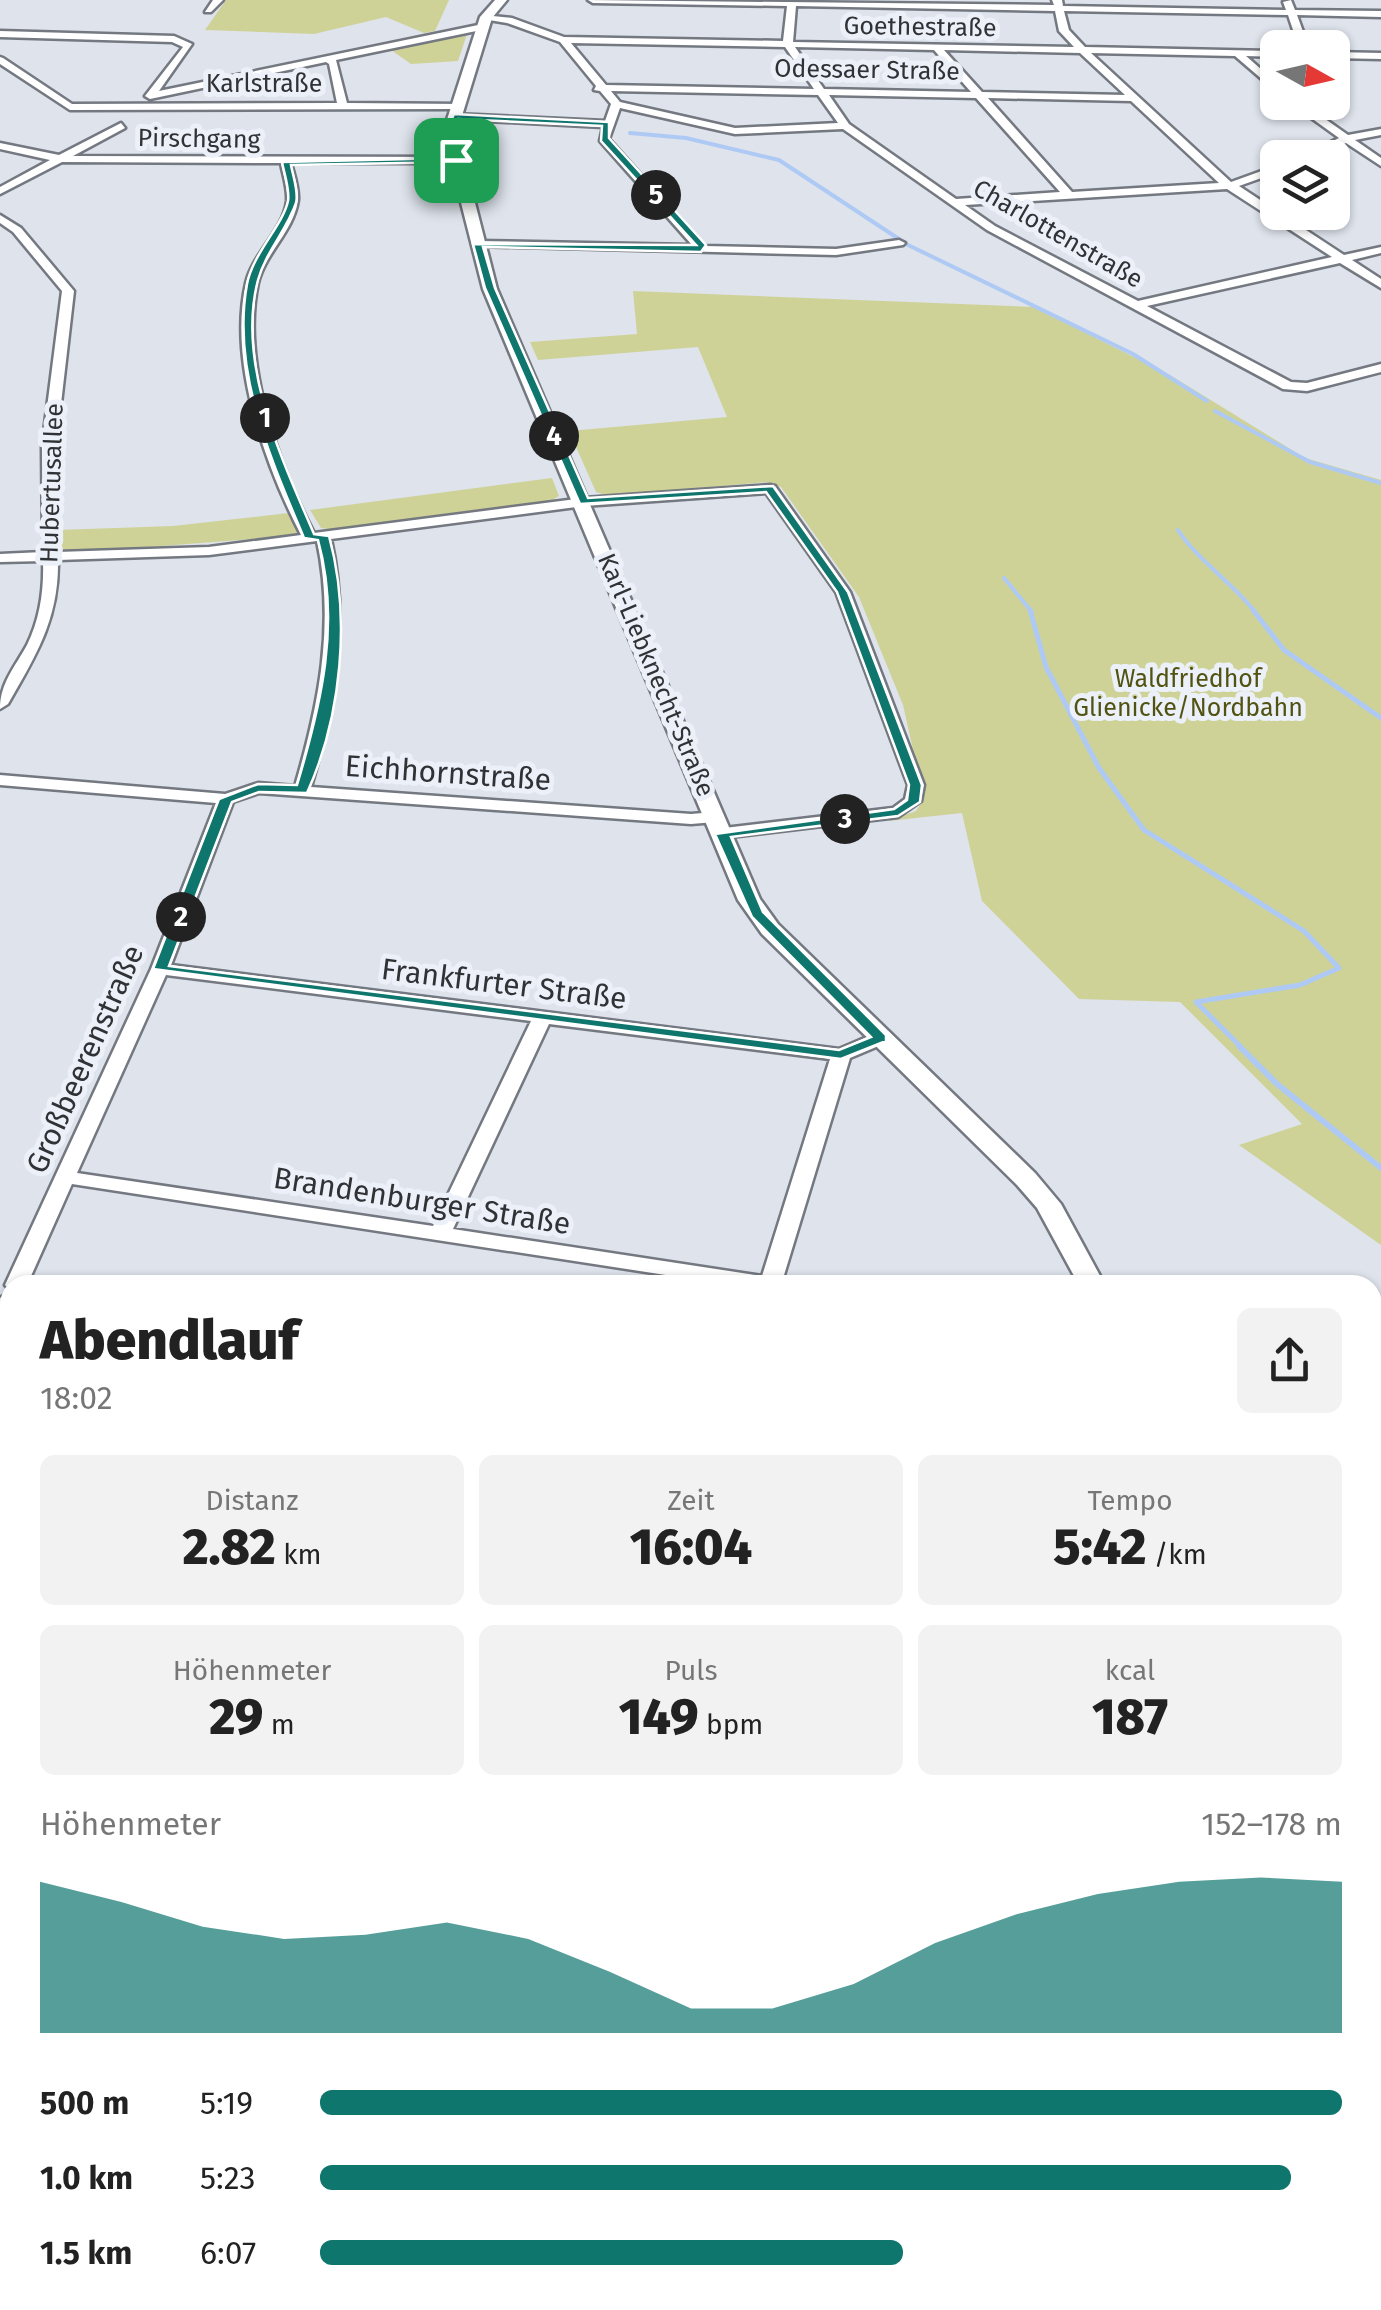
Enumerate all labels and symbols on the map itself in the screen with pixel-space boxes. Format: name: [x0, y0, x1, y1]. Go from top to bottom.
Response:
street label: Goethestraße: [843, 11, 997, 43]
north arrow: [1260, 30, 1350, 120]
street label: Odessaer Straße: [774, 53, 960, 87]
street label: Karlstraße: [206, 69, 322, 99]
pin: [414, 118, 499, 203]
street label: Pirschgang: [137, 123, 261, 155]
pin: 5: [631, 170, 681, 220]
street label: Charlottenstraße: [968, 173, 1148, 295]
pin: 1: [240, 393, 290, 443]
street label: Hubertusallee: [34, 403, 70, 563]
pin: 4: [529, 411, 579, 461]
street label: Karl-Liebknecht-Straße: [591, 549, 721, 801]
park label: Waldfriedhof Glienicke/Nordbahn: [1073, 664, 1303, 723]
street label: Eichhornstraße: [344, 748, 552, 798]
pin: 3: [820, 794, 870, 844]
pin: 2: [156, 892, 206, 942]
street label: Großbeerenstraße: [19, 939, 151, 1179]
street label: Frankfurter Straße: [379, 951, 629, 1017]
street label: Brandenburger Straße: [271, 1160, 573, 1242]

